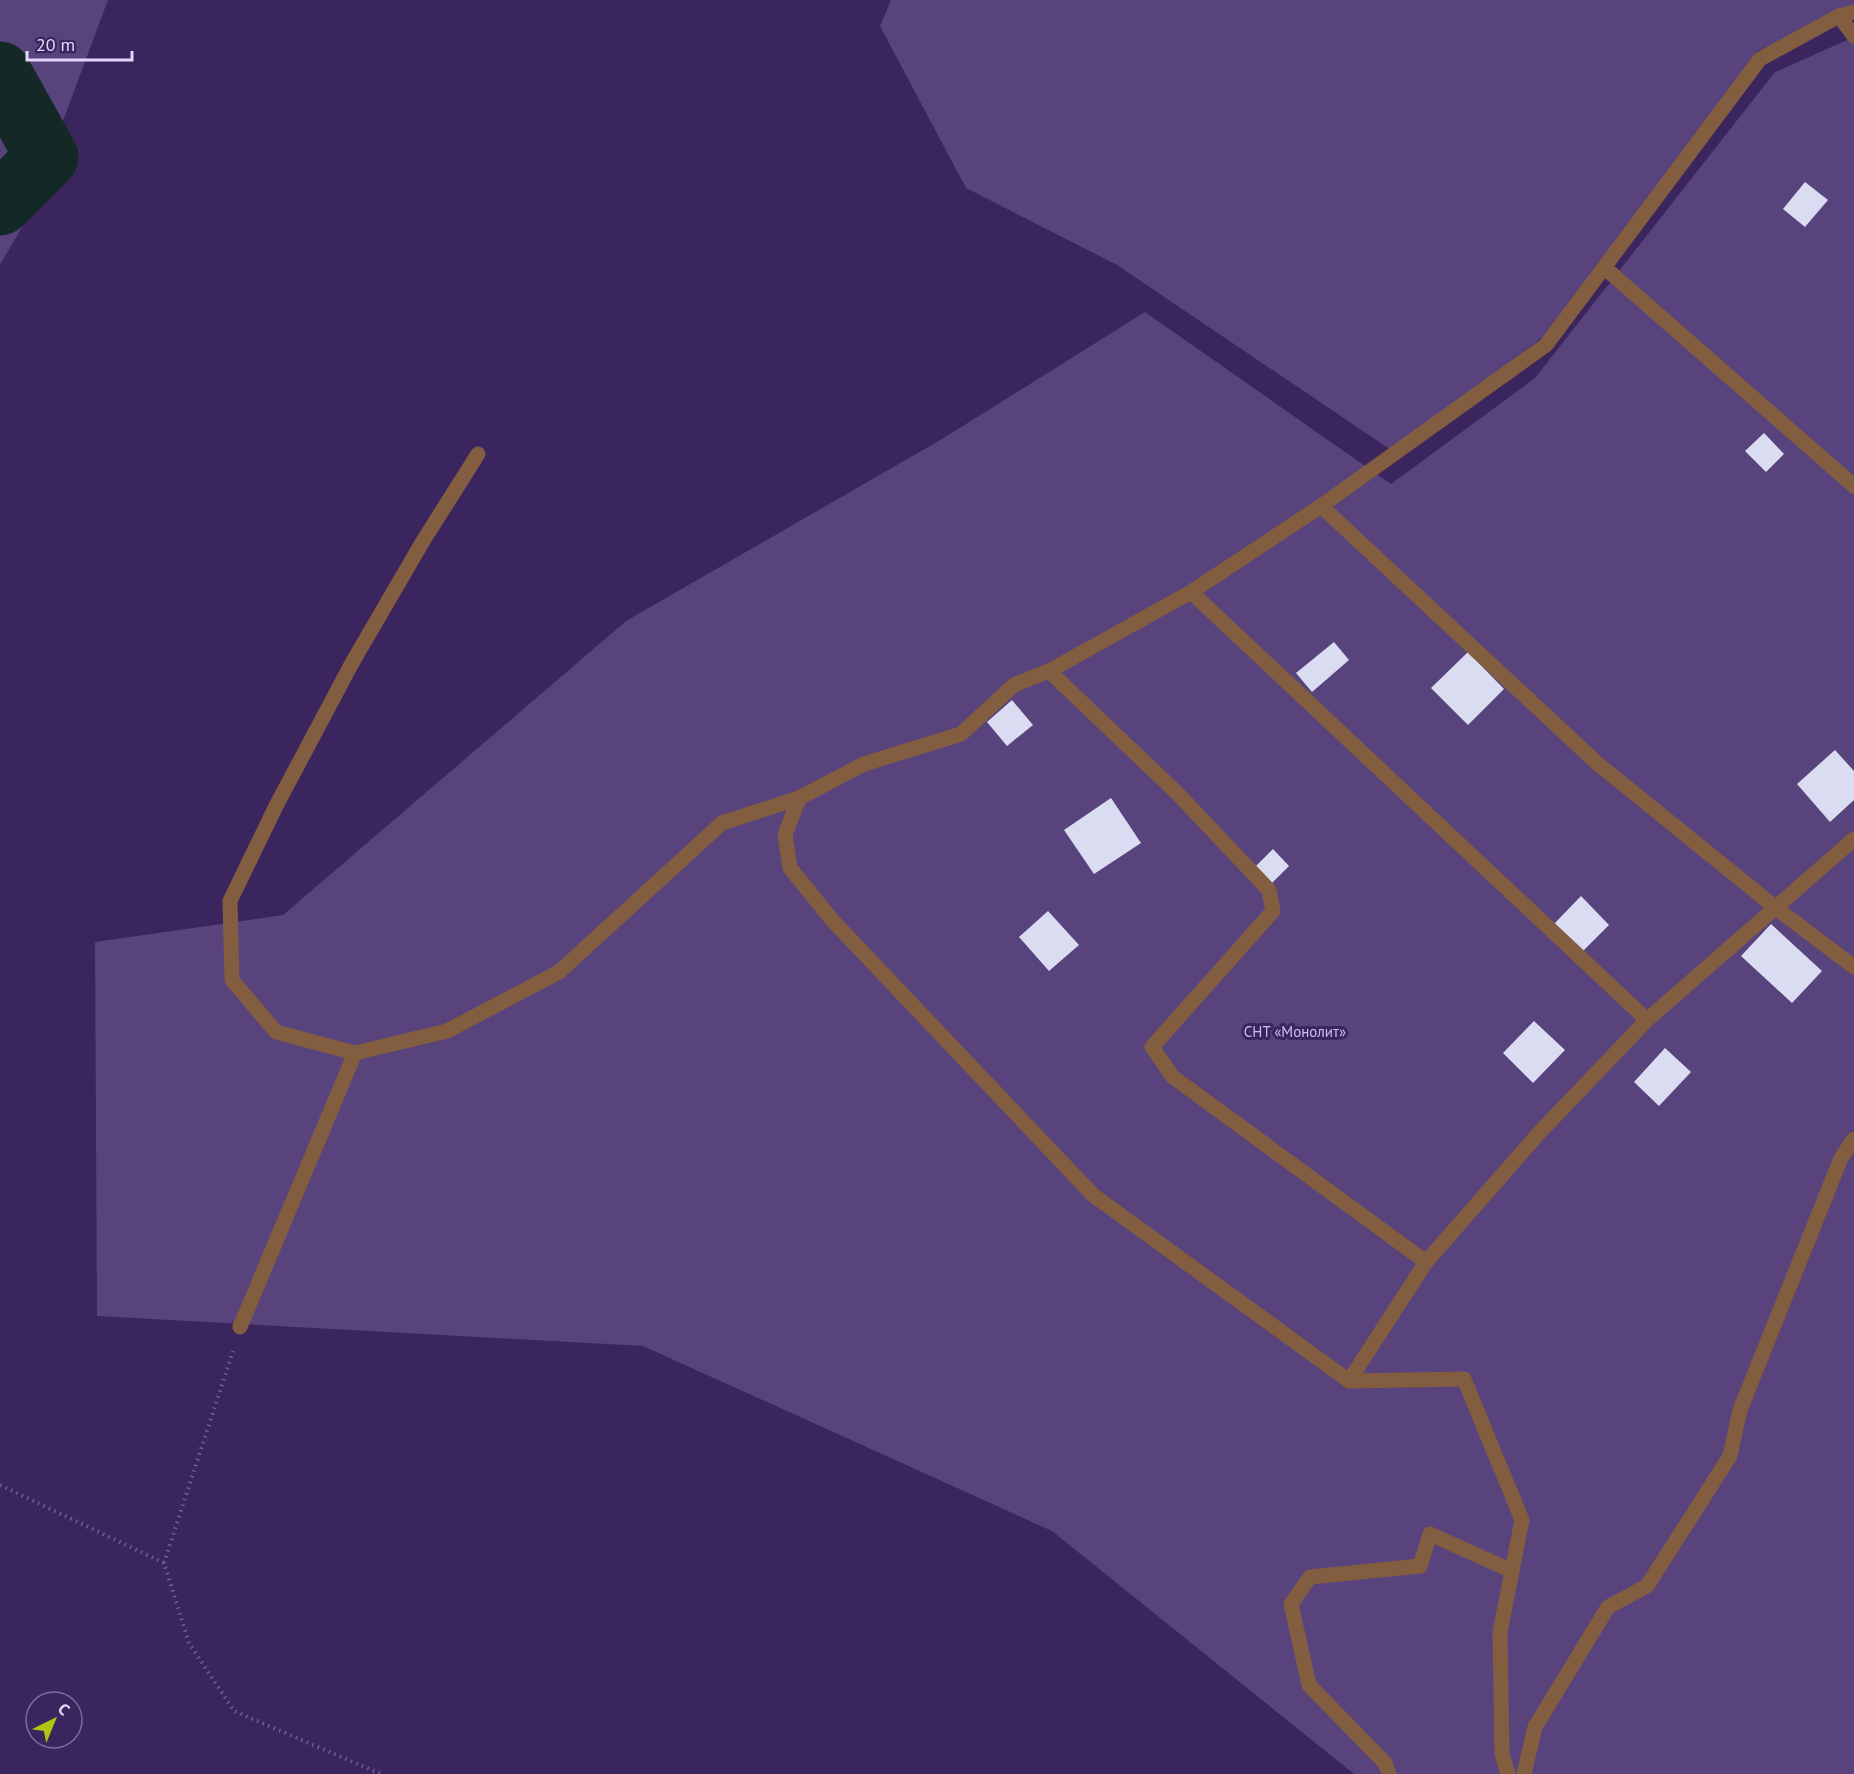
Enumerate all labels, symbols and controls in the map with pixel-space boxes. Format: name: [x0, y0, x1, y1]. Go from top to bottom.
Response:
scale bar: [27, 24, 132, 62]
text: 20 m: [36, 33, 75, 56]
park label: СНТ «Монолит»: [1244, 1022, 1346, 1041]
north arrow: [24, 1690, 84, 1750]
text: С: [54, 1699, 74, 1719]

